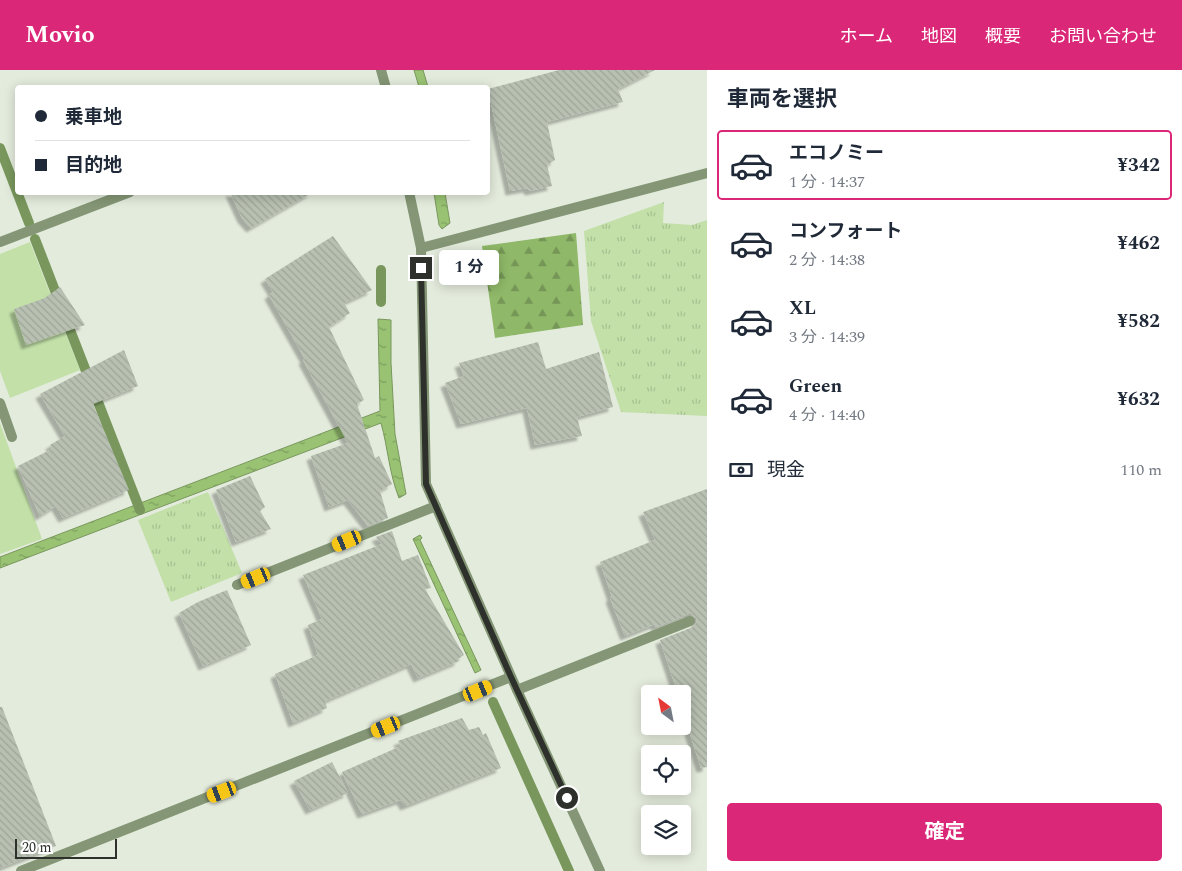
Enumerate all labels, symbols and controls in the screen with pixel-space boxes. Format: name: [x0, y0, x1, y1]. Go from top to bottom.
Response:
text: Movio: [25, 17, 95, 53]
text: ホーム: [840, 23, 893, 50]
text: 地図: [921, 23, 957, 50]
text: 概要: [985, 23, 1021, 50]
text: お問い合わせ: [1049, 23, 1157, 50]
text: 車両を選択: [727, 83, 837, 116]
text: 乗車地: [65, 103, 122, 132]
text: エコノミー: [789, 139, 884, 168]
icon: car: [729, 143, 774, 188]
text: 目的地: [65, 151, 122, 180]
text: ¥342: [1117, 151, 1160, 180]
text: 1 分 · 14:37: [789, 170, 865, 194]
text: コンフォート: [789, 217, 902, 246]
icon: car: [729, 221, 774, 266]
text: ¥462: [1117, 229, 1160, 258]
text: 2 分 · 14:38: [789, 248, 865, 272]
callout: 1 分: [438, 250, 498, 286]
text: 1 分: [455, 255, 483, 279]
route end: [410, 257, 432, 279]
text: XL: [789, 294, 816, 323]
icon: car: [729, 299, 774, 344]
text: ¥582: [1117, 307, 1160, 336]
text: 3 分 · 14:39: [789, 325, 865, 349]
text: Green: [789, 372, 842, 401]
icon: car: [729, 377, 774, 422]
text: ¥632: [1117, 385, 1160, 414]
text: 4 分 · 14:40: [789, 403, 865, 427]
icon: cash: [727, 456, 755, 484]
text: 現金: [767, 456, 805, 485]
text: 110 m: [1120, 458, 1162, 482]
car: [330, 528, 363, 554]
car: [239, 565, 272, 591]
car: [461, 678, 494, 704]
north arrow: [641, 685, 691, 735]
map controls: [641, 685, 691, 855]
car: [369, 714, 402, 740]
button: locate: [641, 745, 691, 795]
car: [205, 780, 238, 804]
route start: [556, 787, 578, 809]
button: 確定: [727, 803, 1162, 861]
button: layers: [641, 805, 691, 855]
scale bar: [15, 836, 118, 859]
text: 20 m: [22, 837, 52, 858]

